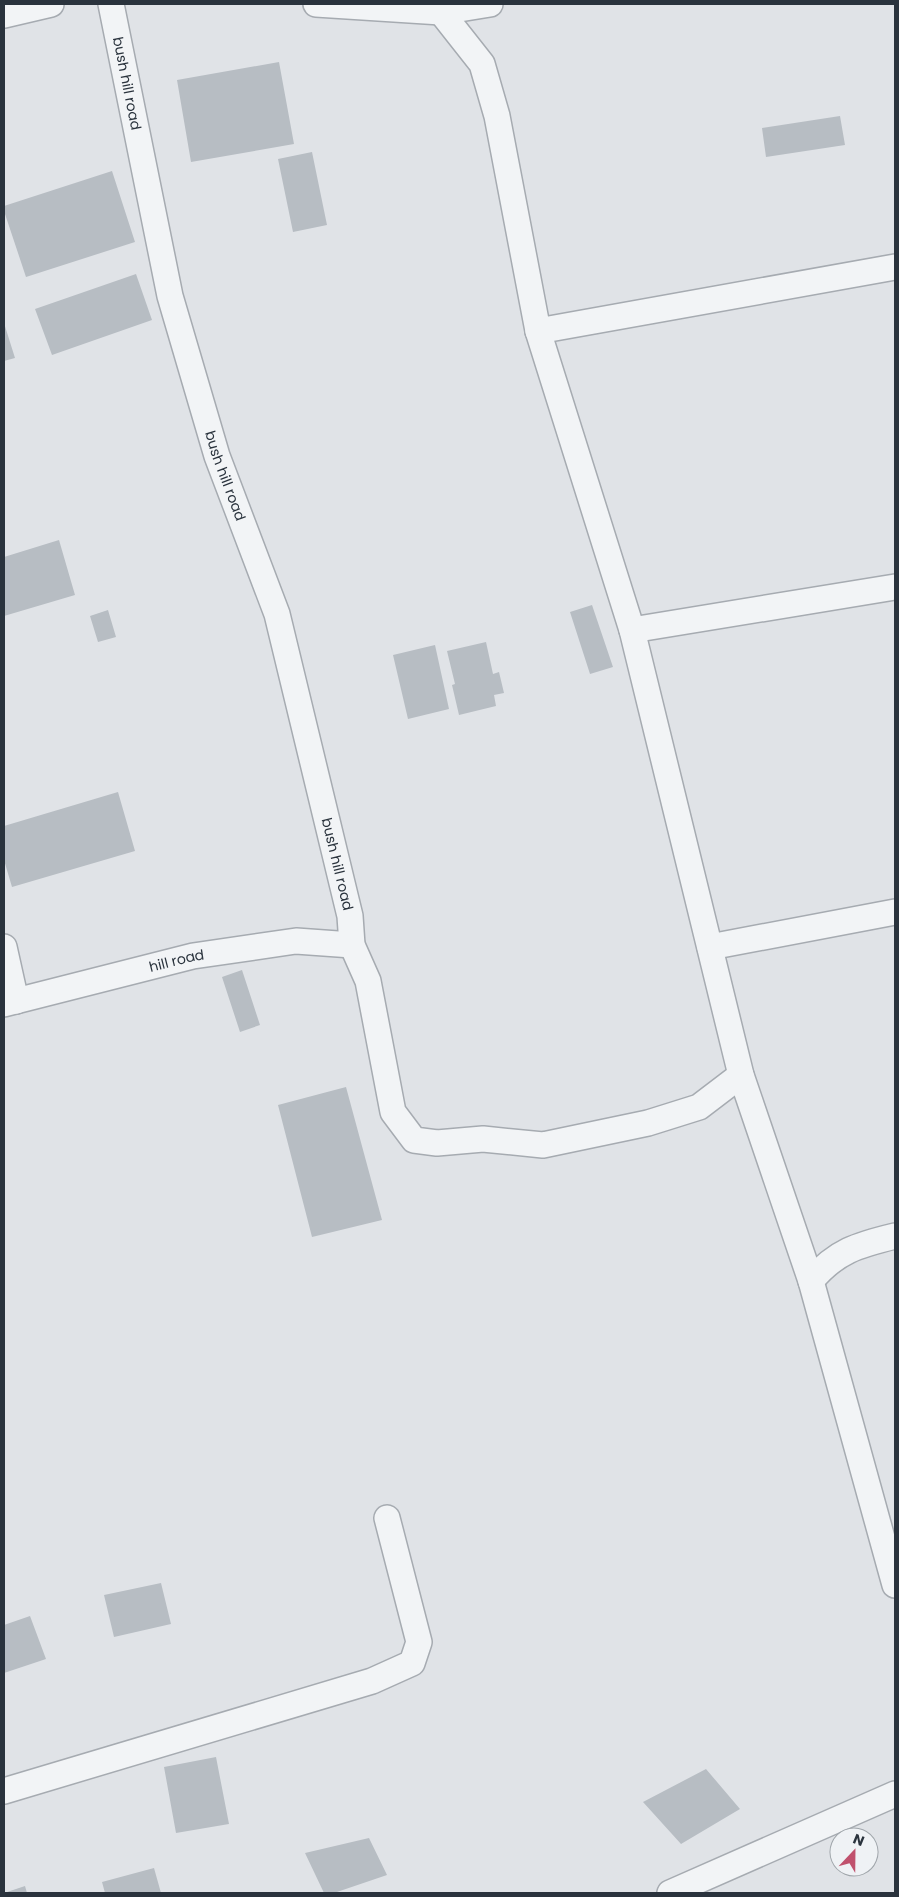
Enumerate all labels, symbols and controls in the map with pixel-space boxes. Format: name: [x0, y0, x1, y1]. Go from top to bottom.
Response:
street label: bush hill road: [108, 35, 146, 132]
street label: bush hill road: [200, 428, 251, 524]
street label: bush hill road: [317, 816, 358, 912]
street label: hill road: [147, 945, 205, 977]
north arrow: [829, 1827, 879, 1877]
text: N: [850, 1829, 867, 1851]

